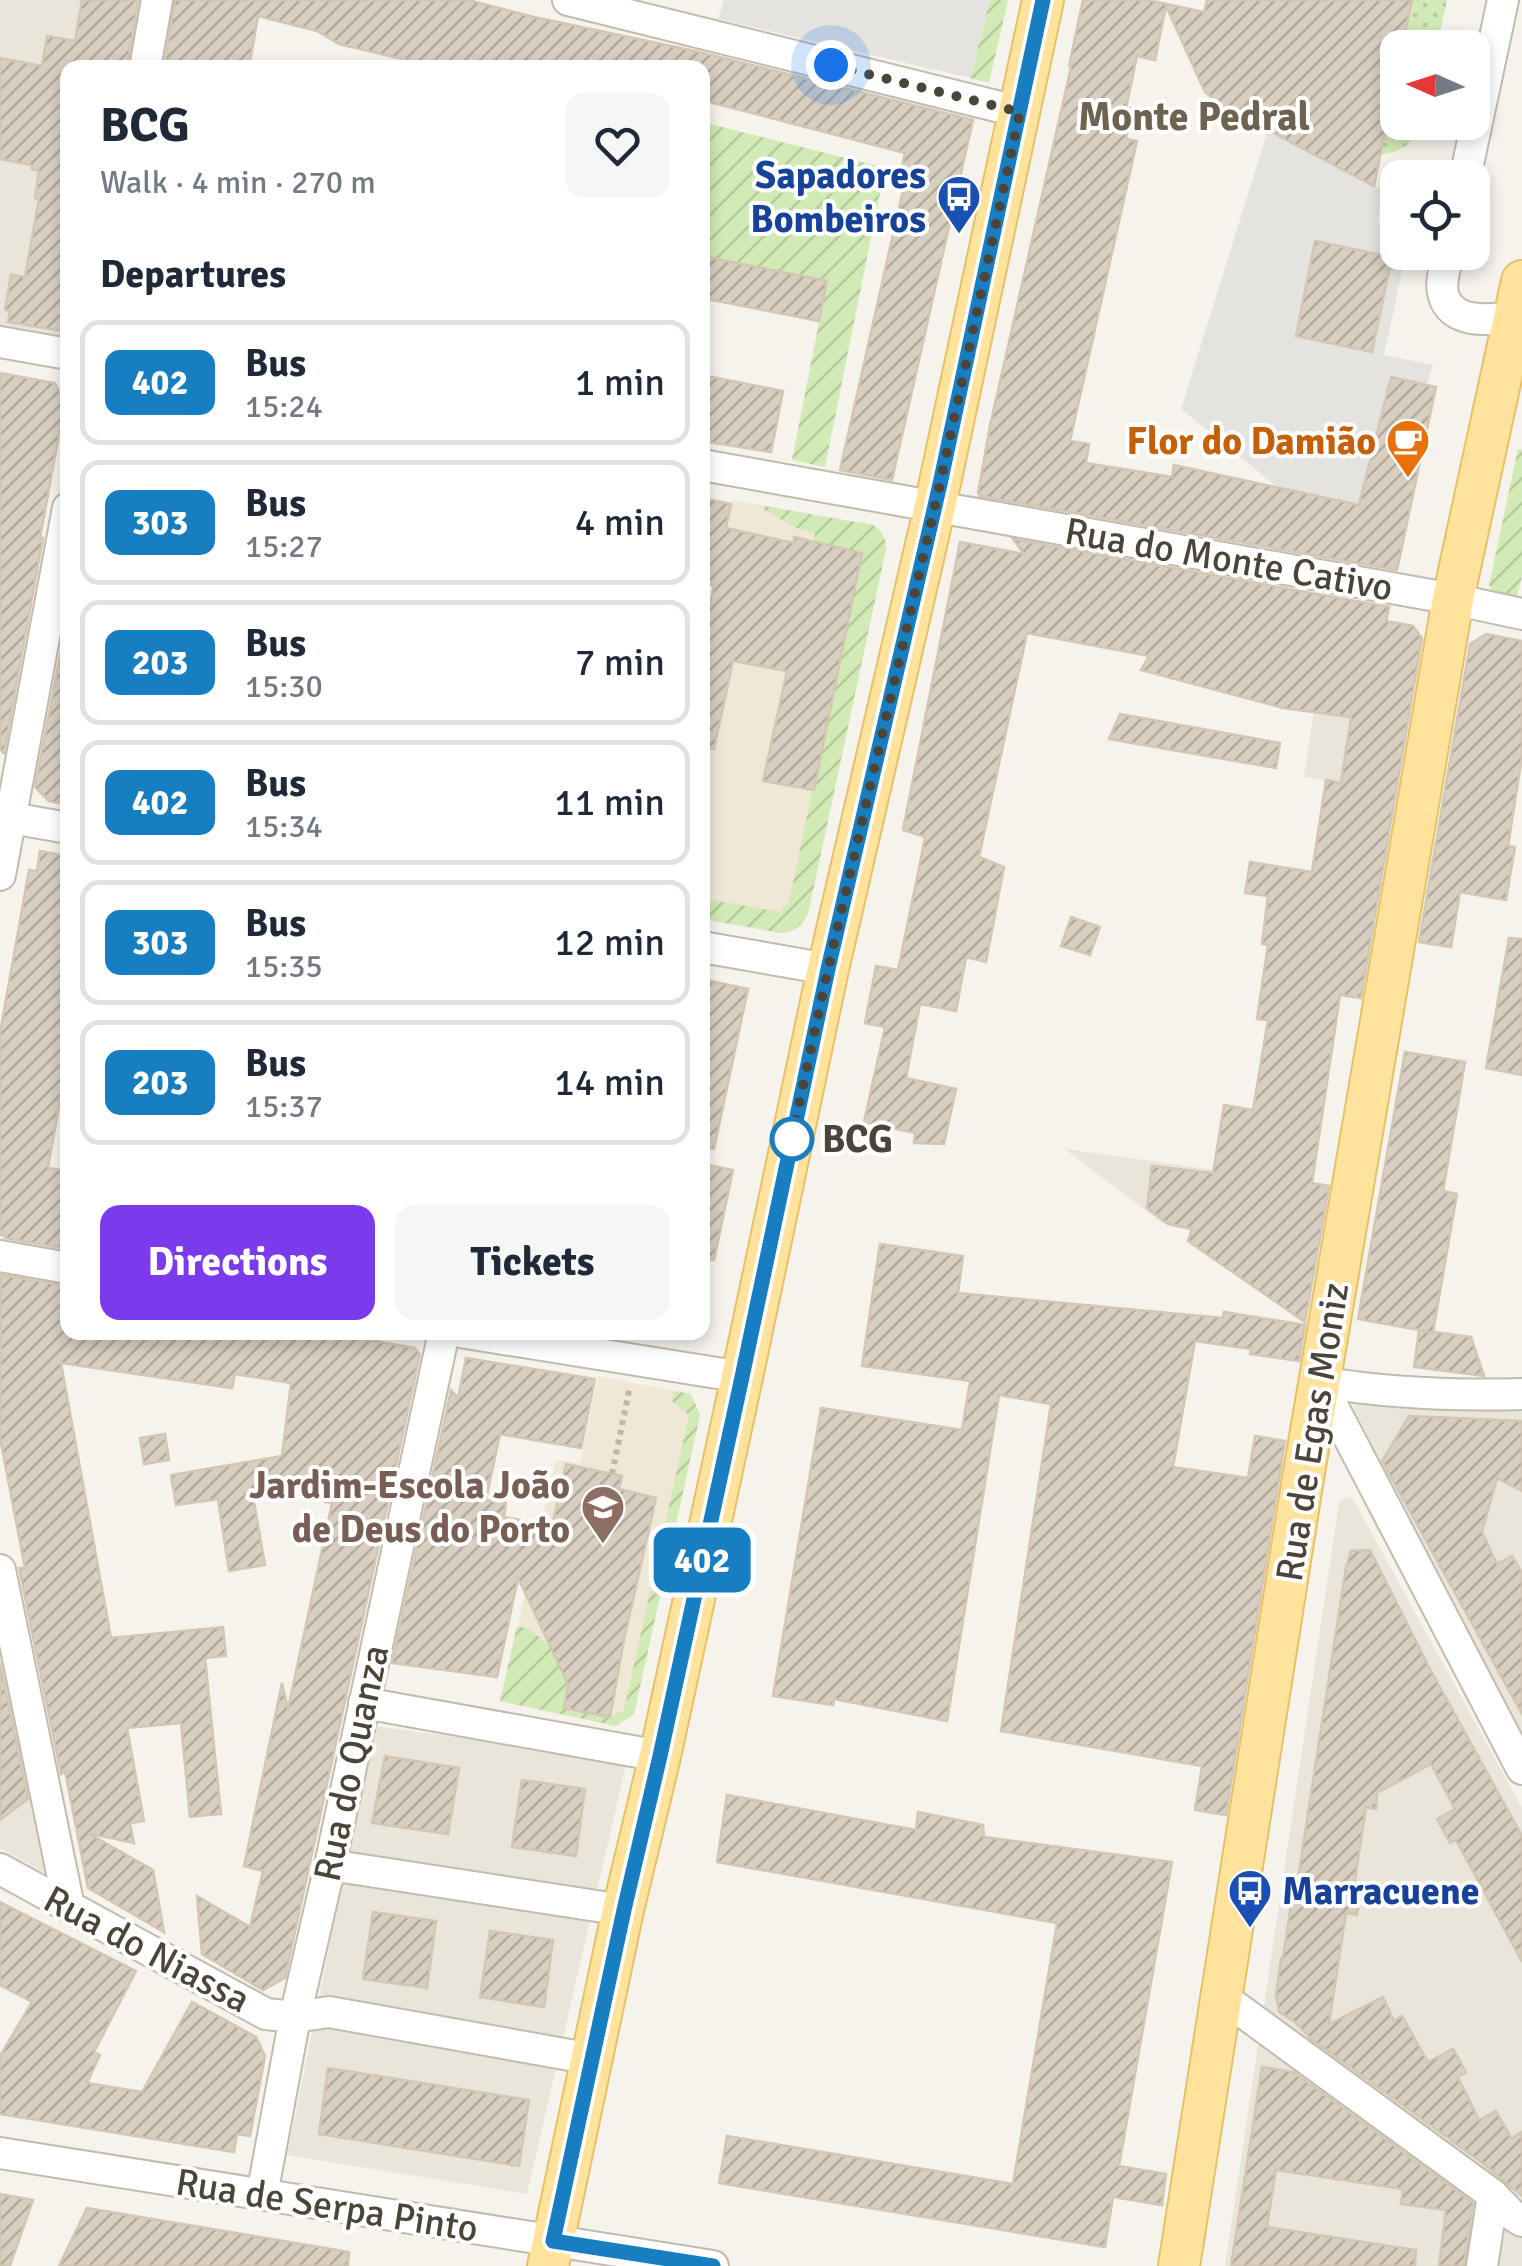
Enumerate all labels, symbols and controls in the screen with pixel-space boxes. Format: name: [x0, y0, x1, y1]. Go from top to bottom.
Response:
north arrow: [1380, 30, 1490, 140]
map controls: [1380, 30, 1490, 270]
your location: [806, 40, 856, 90]
district label: Monte Pedral: [1078, 92, 1310, 142]
button: heart: [565, 93, 670, 198]
text: BCG: [100, 96, 190, 155]
place label: Sapadores Bombeiros: [750, 152, 926, 243]
button: locate: [1380, 160, 1490, 270]
text: Walk · 4 min · 270 m: [100, 163, 376, 202]
bus stop icon: Sapadores Bombeiros: [936, 174, 982, 235]
text: Departures: [100, 251, 286, 298]
text: Bus: [245, 340, 306, 387]
text: 1 min: [575, 359, 665, 406]
text: 402: [132, 361, 188, 404]
text: 15:24: [245, 387, 323, 426]
place label: Flor do Damião: [1127, 418, 1376, 465]
cafe icon: Flor do Damião: [1385, 418, 1431, 479]
text: Bus: [245, 480, 306, 527]
text: 4 min: [575, 499, 665, 546]
text: 303: [132, 501, 188, 544]
street label: Rua do Monte Cativo: [1061, 508, 1396, 611]
text: 15:27: [245, 527, 323, 566]
text: Bus: [245, 620, 306, 667]
text: 7 min: [575, 639, 665, 686]
text: 203: [132, 641, 188, 684]
text: 15:30: [245, 667, 323, 706]
text: Bus: [245, 760, 306, 807]
text: 11 min: [554, 779, 665, 826]
text: 402: [132, 781, 188, 824]
text: 15:34: [245, 807, 323, 846]
text: Bus: [245, 900, 306, 947]
text: 12 min: [554, 919, 665, 966]
text: 303: [132, 921, 188, 964]
text: 15:35: [245, 947, 323, 986]
text: Bus: [245, 1040, 306, 1087]
text: 14 min: [554, 1059, 665, 1106]
text: 203: [132, 1061, 188, 1104]
text: 15:37: [245, 1087, 323, 1126]
place label: BCG: [822, 1116, 893, 1163]
marker: BCG: [771, 1118, 813, 1160]
button: Directions: [100, 1205, 375, 1320]
button: Tickets: [395, 1205, 670, 1320]
street label: Rua de Egas Moniz: [1266, 1279, 1359, 1585]
place label: Jardim-Escola João de Deus do Porto: [249, 1462, 570, 1553]
school or university icon: Jardim-Escola João de Deus do Porto: [580, 1484, 626, 1545]
line badge: 402: [644, 1528, 760, 1592]
text: 402: [674, 1539, 730, 1582]
street label: Rua do Quanza: [304, 1641, 399, 1886]
bus stop icon: Marracuene: [1227, 1868, 1273, 1929]
place label: Marracuene: [1282, 1868, 1480, 1915]
street label: Rua do Niassa: [36, 1876, 258, 2023]
street label: Rua de Serpa Pinto: [173, 2158, 481, 2253]

